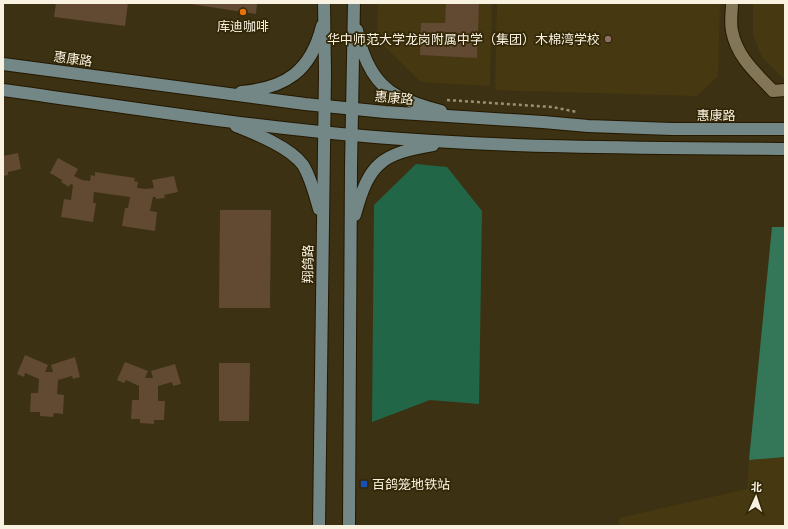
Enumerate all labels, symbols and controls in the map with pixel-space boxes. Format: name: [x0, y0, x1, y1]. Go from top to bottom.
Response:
marker: 库迪咖啡: [238, 7, 248, 17]
place label: 库迪咖啡: [217, 19, 269, 34]
place label: 华中师范大学龙岗附属中学（集团）木棉湾学校: [327, 32, 600, 47]
marker: 华中师范大学龙岗附属中学（集团）木棉湾学校: [603, 34, 613, 44]
street label: 惠康路: [53, 49, 93, 69]
street label: 惠康路: [374, 89, 414, 107]
street label: 惠康路: [696, 108, 736, 123]
street label: 翔鸽路: [300, 244, 316, 284]
place label: 百鸽笼地铁站: [372, 477, 450, 492]
north arrow: [736, 477, 776, 517]
marker: 百鸽笼地铁站: [359, 479, 369, 489]
text: 北: [751, 481, 762, 493]

